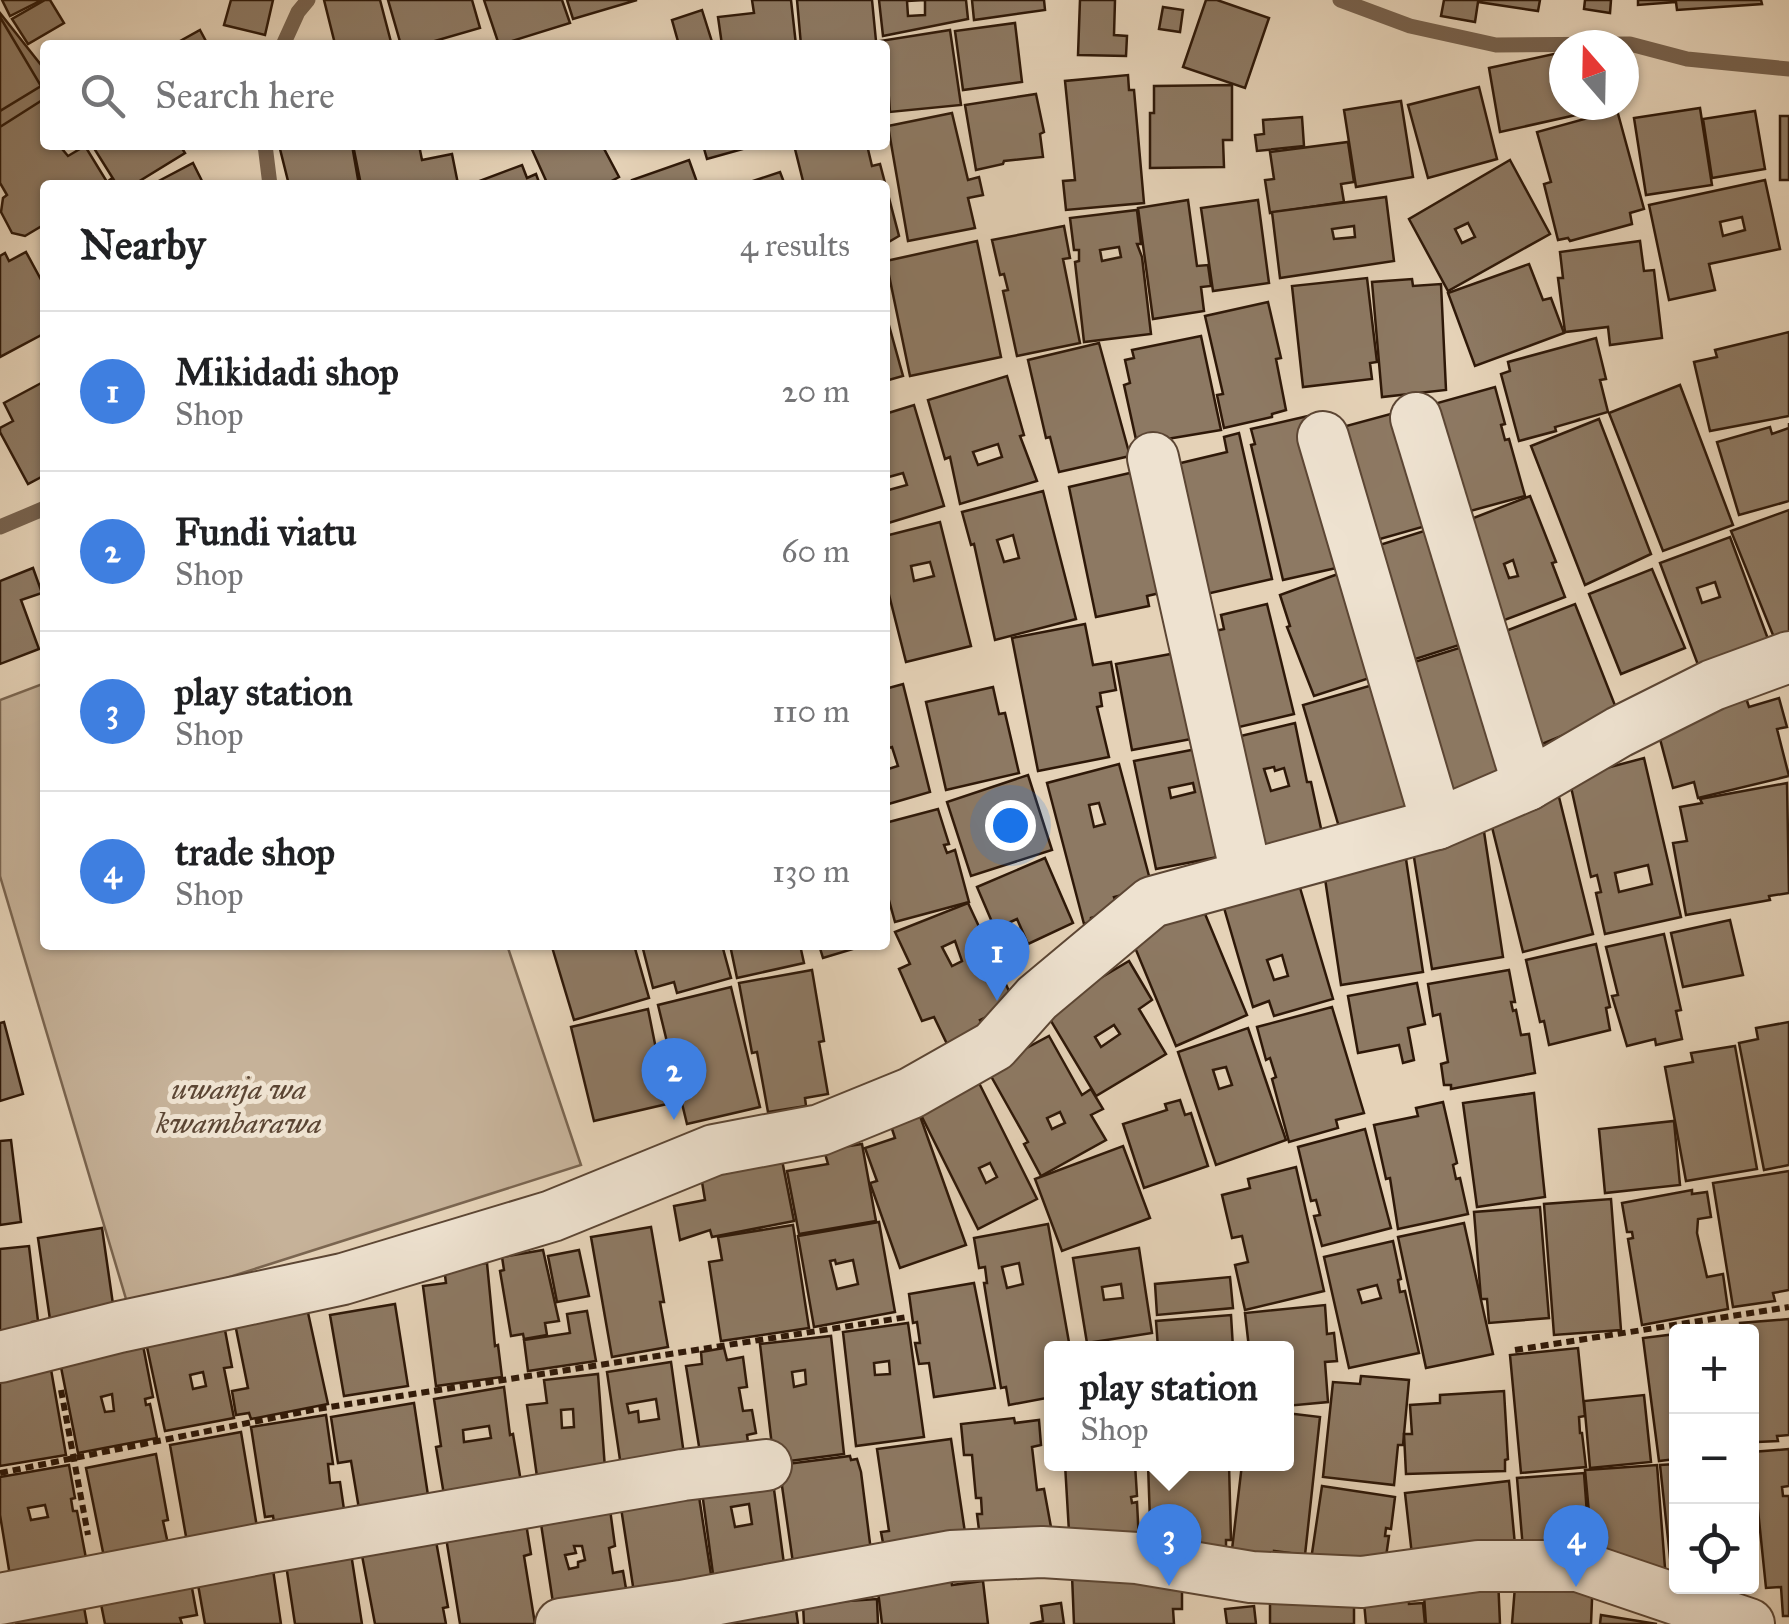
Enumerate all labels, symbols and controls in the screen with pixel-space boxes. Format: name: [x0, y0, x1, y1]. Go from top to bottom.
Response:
north arrow: [1549, 30, 1639, 120]
search box: [40, 40, 890, 150]
icon: search: [75, 68, 130, 123]
text: Search here: [155, 72, 335, 118]
text: Nearby: [80, 219, 205, 271]
text: 4 results: [740, 226, 850, 265]
text: Mikidadi shop: [175, 349, 399, 395]
text: 1: [106, 372, 119, 411]
text: 20 m: [782, 372, 850, 411]
text: Shop: [175, 395, 243, 434]
text: Fundi viatu: [175, 509, 357, 555]
text: 2: [105, 532, 120, 571]
text: 60 m: [781, 532, 850, 571]
text: Shop: [175, 555, 243, 594]
text: play station: [175, 669, 353, 715]
text: 3: [106, 692, 119, 731]
text: 110 m: [772, 692, 850, 731]
text: Shop: [175, 715, 243, 754]
your location: [985, 800, 1036, 851]
text: trade shop: [175, 829, 335, 875]
text: 4: [104, 852, 121, 891]
text: 130 m: [772, 852, 850, 891]
text: Shop: [175, 875, 243, 914]
pin: 1: [964, 918, 1030, 1001]
pin: 2: [642, 1038, 706, 1120]
park label: uwanja wa kwambarawa: [155, 1071, 322, 1141]
map controls: [1669, 1324, 1759, 1594]
button: +: [1669, 1324, 1759, 1414]
popup: [1044, 1341, 1294, 1471]
text: play station: [1080, 1364, 1258, 1410]
text: Shop: [1080, 1410, 1149, 1449]
button: −: [1669, 1414, 1759, 1504]
pin: 3: [1136, 1504, 1202, 1586]
pin: 4: [1544, 1504, 1608, 1587]
button: locate: [1669, 1504, 1759, 1594]

